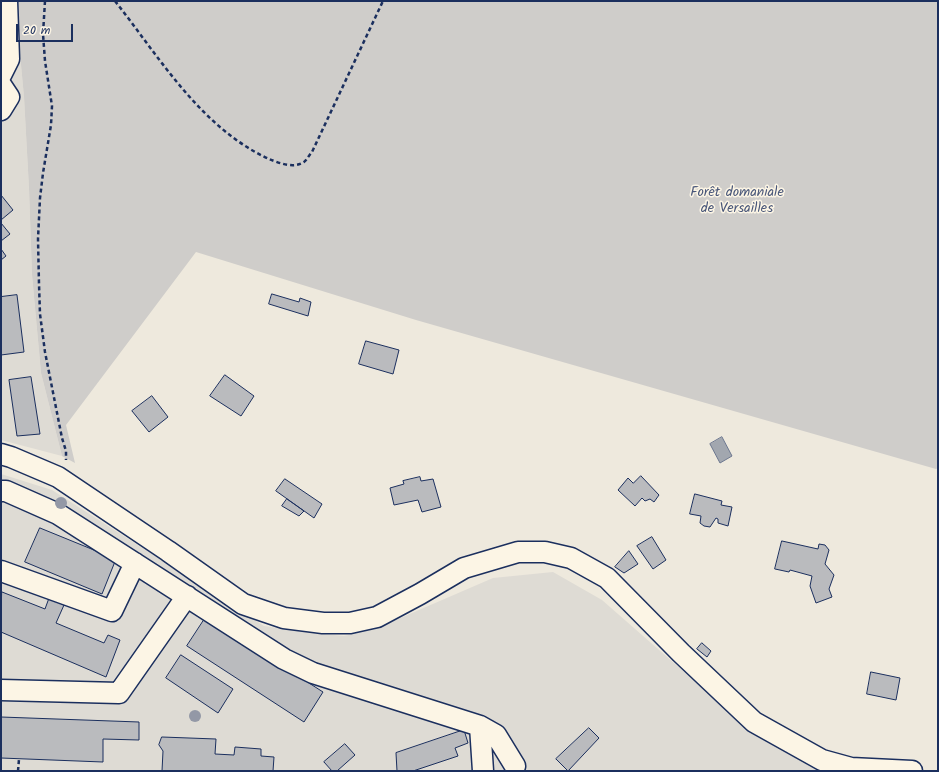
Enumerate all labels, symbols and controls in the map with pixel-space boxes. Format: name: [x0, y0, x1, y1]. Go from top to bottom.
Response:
scale bar: [18, 16, 75, 42]
text: 20 m: [23, 21, 50, 40]
park label: Forêt domaniale de Versailles: [690, 186, 784, 218]

